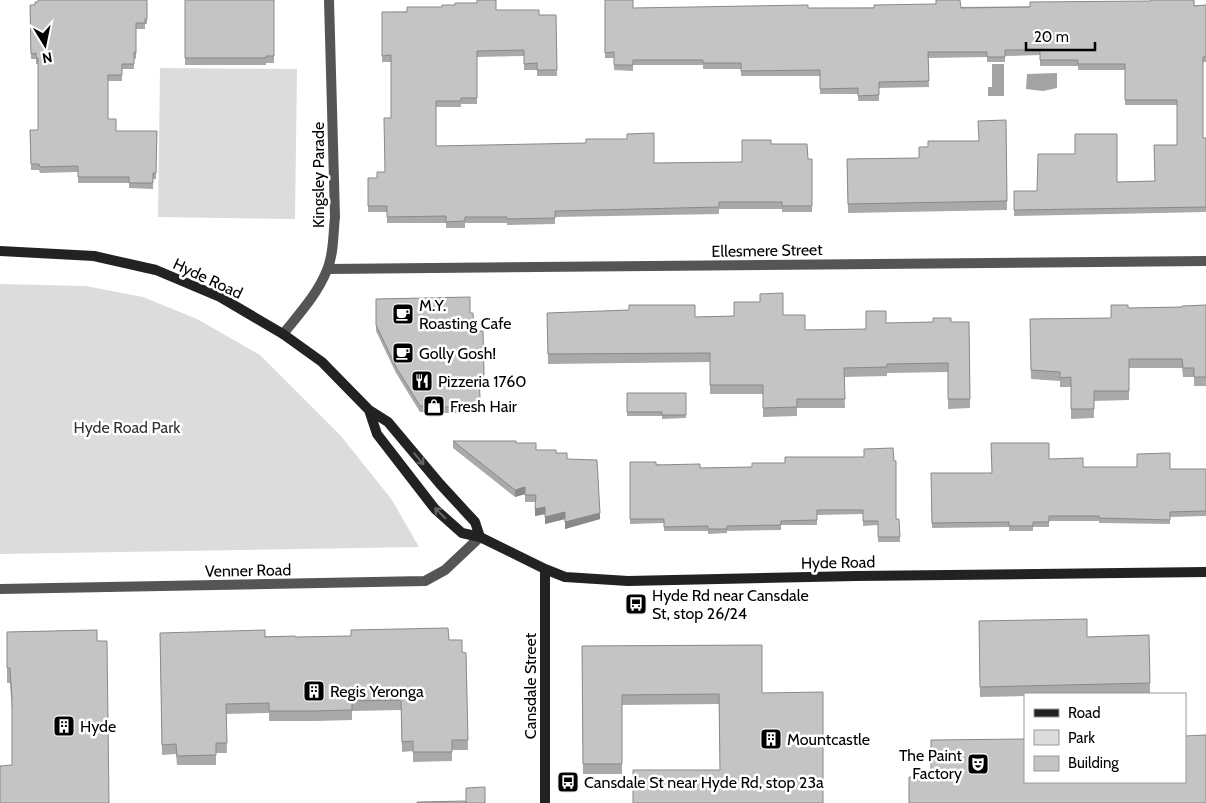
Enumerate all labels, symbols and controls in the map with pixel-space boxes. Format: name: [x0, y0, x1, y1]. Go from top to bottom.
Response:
north arrow: [20, 20, 70, 70]
scale bar: [1026, 20, 1095, 52]
text: 20 m: [1034, 28, 1069, 46]
text: N: [41, 48, 54, 68]
street label: Kingsley Parade: [309, 122, 328, 228]
street label: Ellesmere Street: [711, 240, 823, 261]
street label: Hyde Road: [170, 254, 246, 303]
place label: M.Y. Roasting Cafe: [419, 296, 512, 333]
cafe icon: M.Y. Roasting Cafe: [391, 302, 415, 326]
cafe icon: Golly Gosh!: [391, 341, 415, 365]
place label: Golly Gosh!: [419, 344, 496, 363]
restaurant icon: Pizzeria 1760: [410, 369, 434, 393]
place label: Pizzeria 1760: [438, 372, 526, 391]
shop icon: Fresh Hair: [422, 394, 446, 418]
place label: Fresh Hair: [450, 397, 518, 416]
park label: Hyde Road Park: [74, 418, 181, 437]
one-way arrow: [414, 453, 425, 466]
one-way arrow: [433, 507, 446, 519]
street label: Hyde Road: [801, 552, 875, 573]
street label: Venner Road: [205, 560, 291, 581]
place label: Hyde Rd near Cansdale St, stop 26/24: [652, 586, 809, 623]
bus stop icon: Hyde Rd near Cansdale St, stop 26/24: [624, 592, 648, 616]
street label: Cansdale Street: [521, 632, 540, 739]
building icon: Regis Yeronga: [302, 679, 326, 703]
place label: Regis Yeronga: [330, 682, 424, 701]
legend: [1024, 693, 1186, 783]
text: Road: [1068, 704, 1101, 722]
building icon: Hyde: [52, 714, 76, 738]
place label: Hyde: [80, 717, 116, 736]
building icon: Mountcastle: [759, 727, 783, 751]
text: Park: [1068, 729, 1095, 747]
place label: Mountcastle: [787, 730, 870, 749]
place label: The Paint Factory: [899, 746, 963, 783]
theatre icon: The Paint Factory: [966, 752, 990, 776]
text: Building: [1068, 754, 1119, 772]
bus stop icon: Cansdale St near Hyde Rd, stop 23a: [556, 770, 580, 794]
place label: Cansdale St near Hyde Rd, stop 23a: [584, 773, 824, 792]

